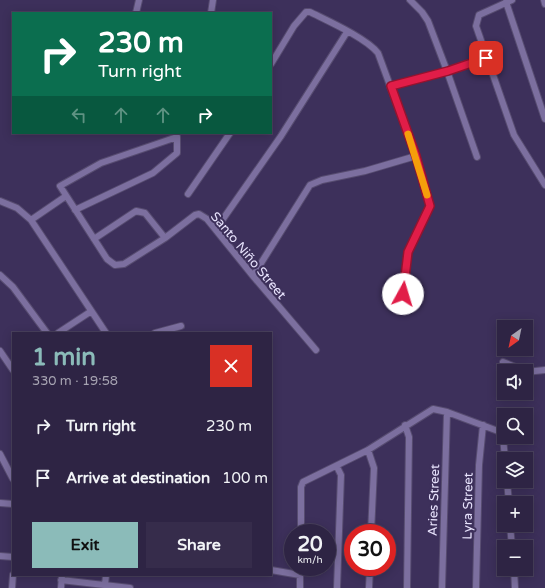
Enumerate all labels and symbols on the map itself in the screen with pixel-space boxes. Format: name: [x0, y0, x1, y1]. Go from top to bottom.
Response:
pin: [469, 41, 503, 75]
street label: Santo Niño Street: [207, 209, 289, 303]
position arrow: [382, 273, 424, 315]
north arrow: [497, 320, 533, 356]
street label: Aries Street: [425, 464, 443, 536]
street label: Lyra Street: [459, 472, 477, 540]
speed limit sign: 30: [344, 524, 396, 576]

